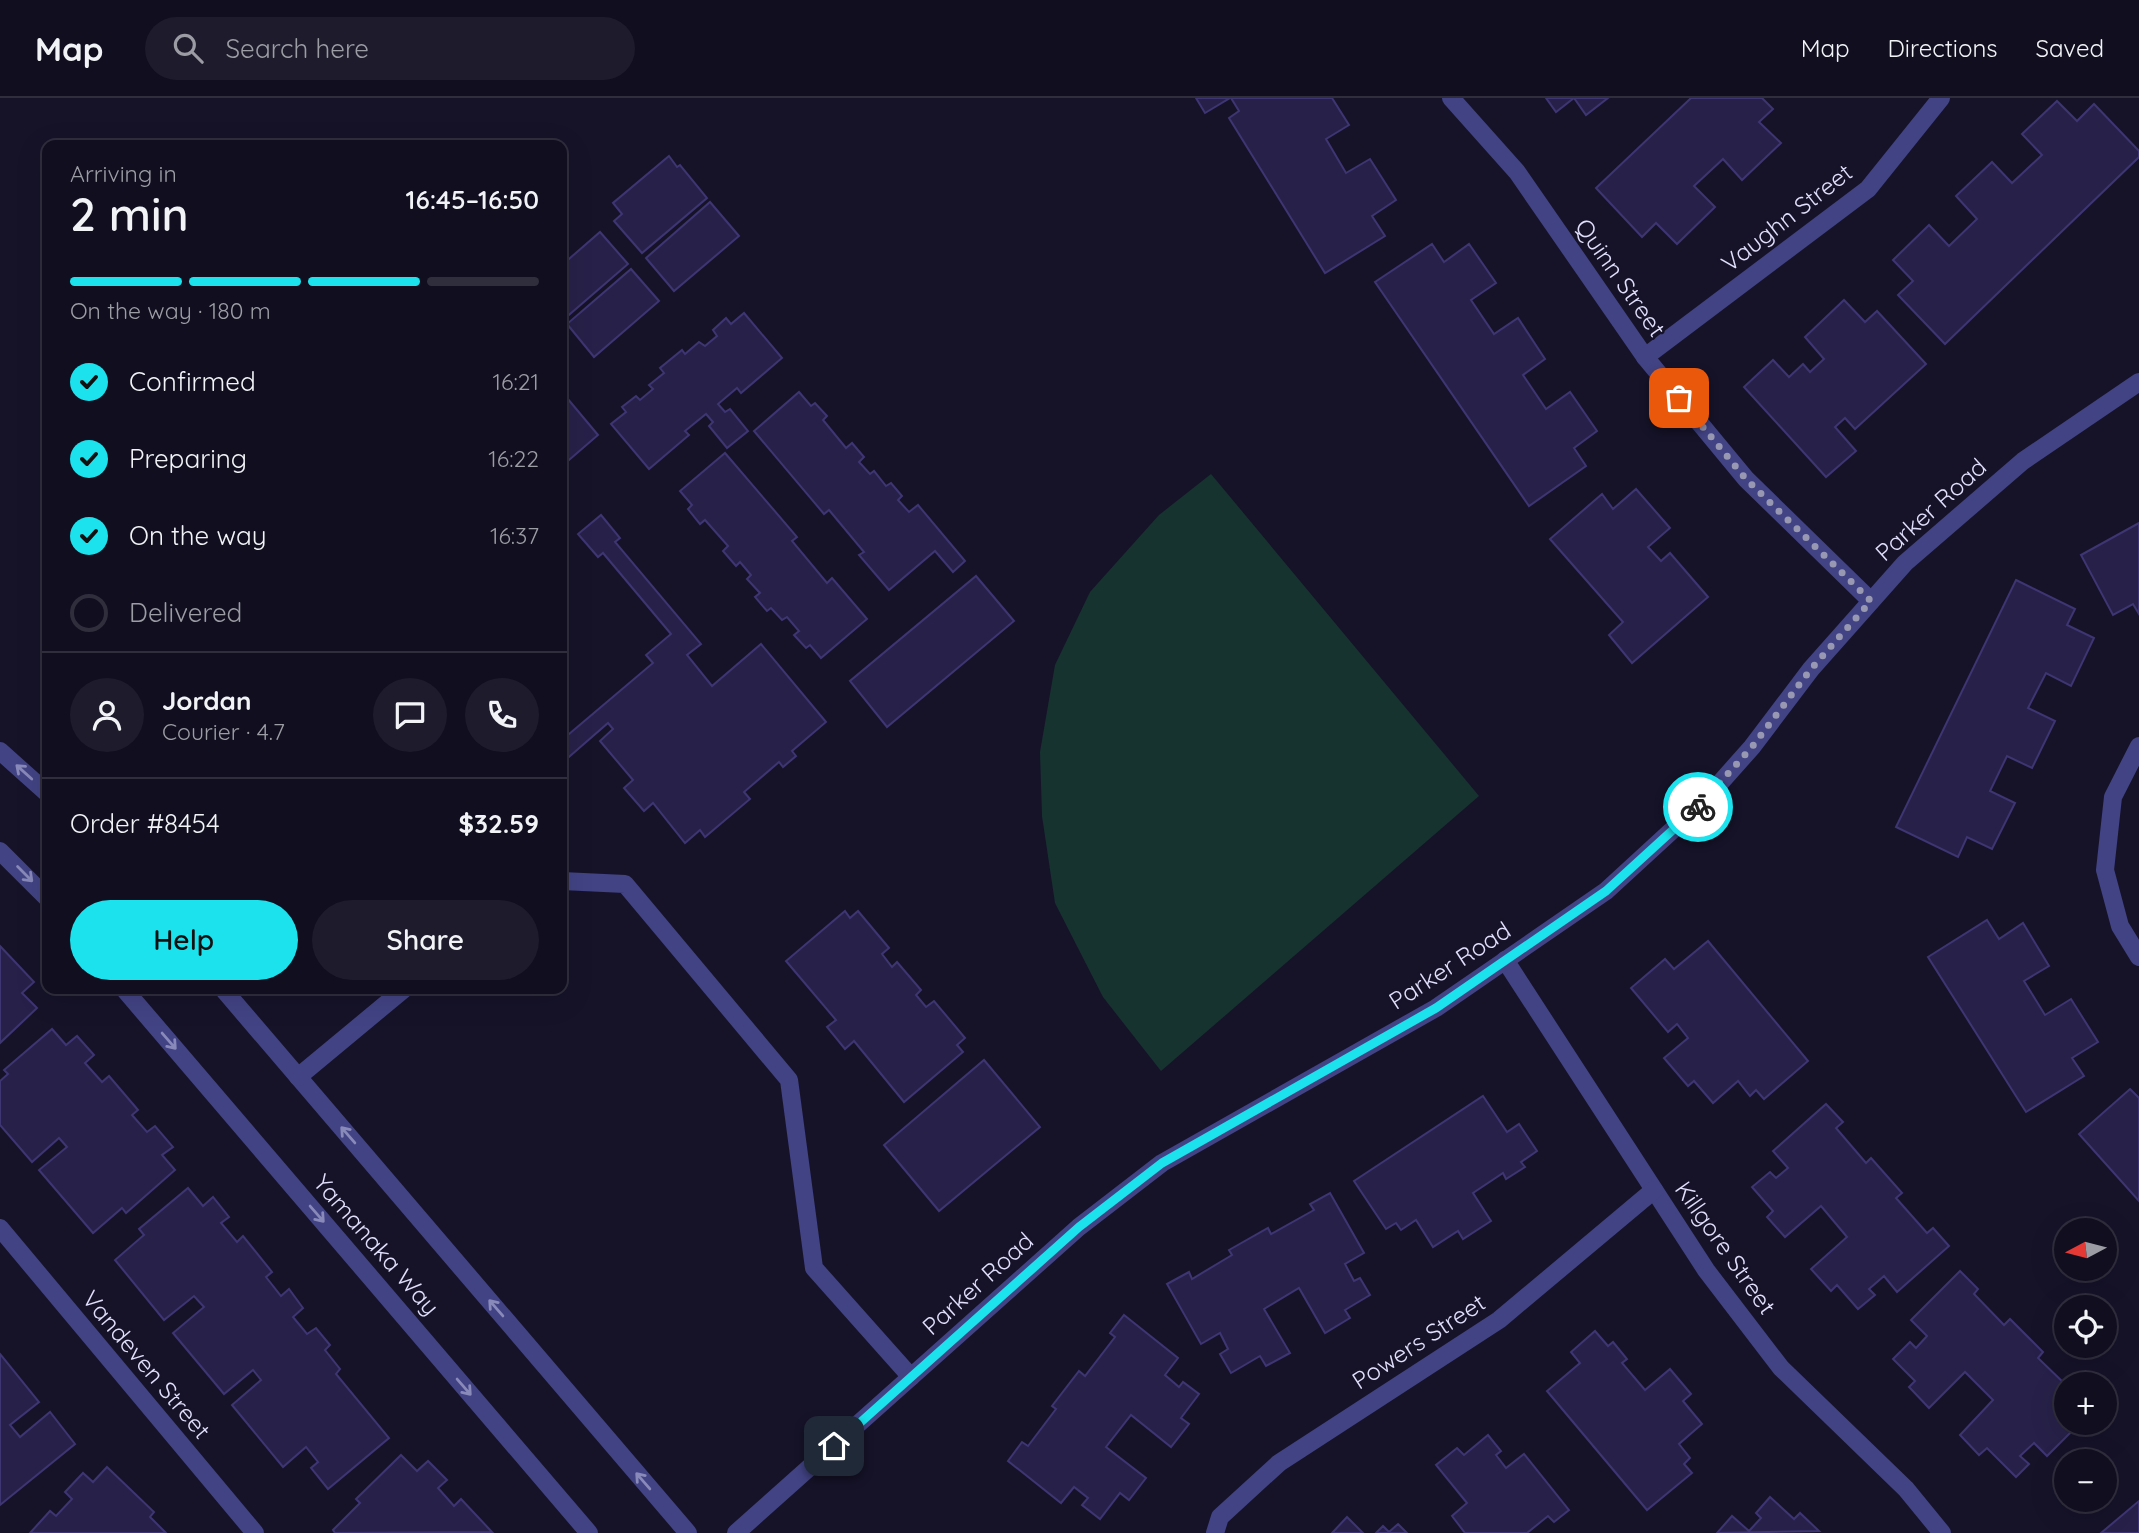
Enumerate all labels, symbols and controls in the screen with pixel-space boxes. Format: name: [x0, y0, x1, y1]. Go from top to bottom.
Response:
search box: [145, 17, 635, 80]
text: Map: [35, 28, 103, 69]
icon: search: [169, 29, 207, 67]
text: Search here: [225, 32, 369, 65]
text: Map: [1801, 33, 1850, 63]
text: Directions: [1888, 33, 1998, 63]
text: Saved: [2036, 33, 2104, 63]
street label: Vaughn Street: [1715, 157, 1858, 278]
text: Arriving in: [70, 159, 177, 188]
text: 16:45–16:50: [406, 183, 539, 216]
text: 2 min: [70, 185, 189, 243]
street label: Quinn Street: [1569, 213, 1672, 342]
text: On the way · 180 m: [70, 296, 271, 325]
icon: check: [70, 363, 108, 401]
text: Confirmed: [129, 365, 256, 398]
text: 16:21: [493, 367, 539, 396]
pin: [1649, 368, 1709, 428]
icon: bag: [1660, 379, 1698, 417]
icon: check: [70, 440, 108, 478]
text: Preparing: [129, 442, 247, 475]
text: 16:22: [488, 444, 539, 473]
street label: Parker Road: [1869, 452, 1992, 567]
icon: check: [70, 517, 108, 555]
text: On the way: [129, 519, 267, 552]
text: 16:37: [490, 521, 539, 550]
text: Delivered: [129, 596, 242, 629]
button: person: [70, 678, 144, 752]
button: chat: [373, 678, 447, 752]
button: phone: [465, 678, 539, 752]
text: Jordan: [162, 684, 251, 717]
text: Courier · 4.7: [162, 717, 285, 746]
one-way arrow: [15, 764, 33, 780]
courier: [1663, 772, 1733, 842]
icon: bike: [1679, 788, 1717, 826]
text: Order #8454: [70, 807, 220, 840]
text: $32.59: [459, 807, 539, 840]
one-way arrow: [16, 865, 33, 882]
button: Help: [70, 900, 298, 980]
button: Share: [312, 900, 539, 980]
street label: Parker Road: [1383, 915, 1516, 1016]
one-way arrow: [161, 1031, 177, 1049]
one-way arrow: [340, 1126, 356, 1144]
street label: Yamanaka Way: [307, 1168, 446, 1321]
street label: Killgore Street: [1669, 1175, 1783, 1320]
one-way arrow: [309, 1204, 325, 1222]
north arrow: [2054, 1218, 2118, 1281]
map controls: [2054, 1218, 2117, 1512]
street label: Parker Road: [916, 1226, 1039, 1341]
street label: Vandeven Street: [76, 1284, 217, 1445]
street label: Powers Street: [1346, 1287, 1491, 1395]
button: locate: [2054, 1295, 2117, 1358]
one-way arrow: [488, 1299, 504, 1317]
button: +: [2054, 1372, 2117, 1435]
one-way arrow: [456, 1377, 472, 1395]
pin: [804, 1416, 864, 1476]
icon: home: [815, 1427, 853, 1465]
button: −: [2054, 1449, 2117, 1512]
one-way arrow: [635, 1472, 651, 1490]

